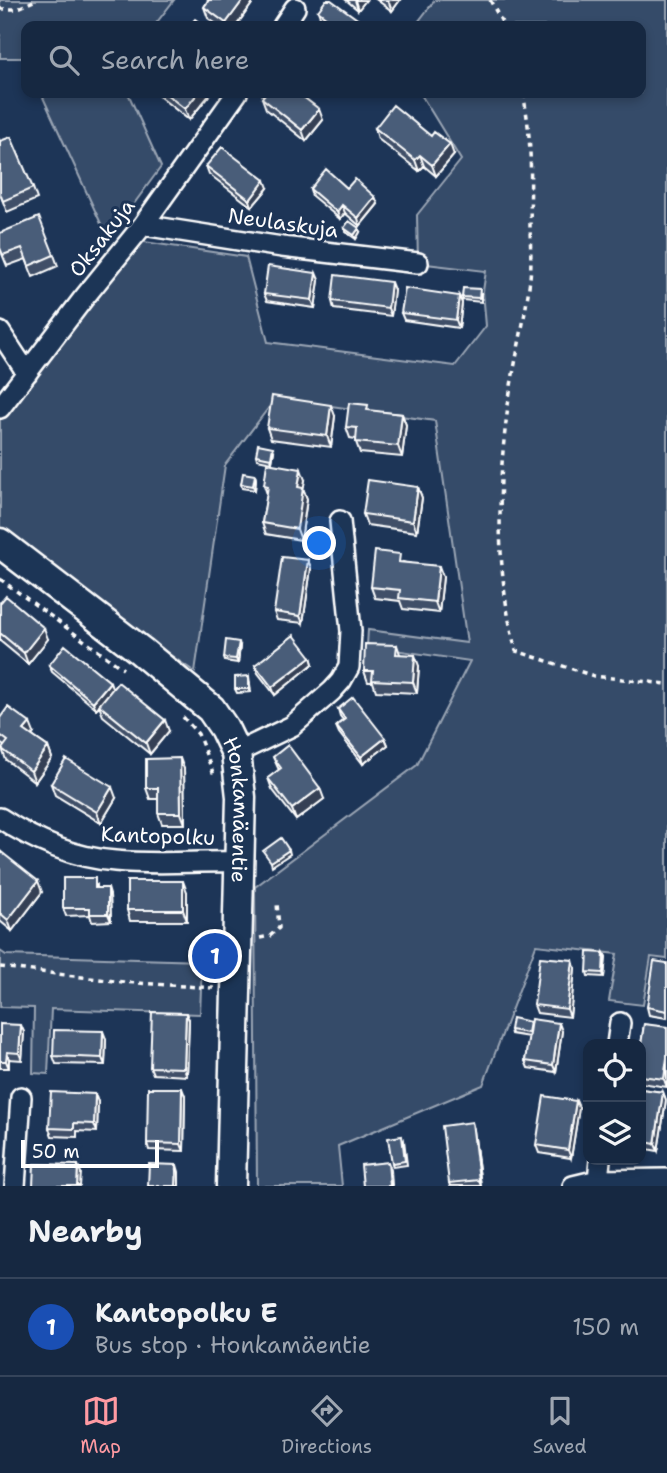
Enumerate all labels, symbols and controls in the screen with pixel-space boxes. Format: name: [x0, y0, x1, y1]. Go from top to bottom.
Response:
search box: [21, 21, 646, 98]
icon: search: [45, 41, 83, 79]
text: Search here: [101, 42, 250, 77]
street label: Oksakuja: [63, 193, 141, 283]
street label: Neulaskuja: [226, 201, 340, 245]
your location: [302, 526, 336, 560]
street label: Honkamäentie: [216, 732, 255, 883]
street label: Kantopolku: [100, 820, 216, 852]
pin: 1: [192, 930, 238, 982]
map controls: [583, 1039, 646, 1165]
button: locate: [583, 1039, 646, 1102]
button: layers: [583, 1102, 646, 1165]
scale bar: [21, 1137, 159, 1169]
text: 50 m: [32, 1139, 80, 1164]
text: Nearby: [28, 1211, 143, 1252]
text: Kantopolku E: [95, 1295, 277, 1330]
text: 1: [46, 1312, 56, 1342]
text: 150 m: [572, 1312, 639, 1342]
text: Bus stop · Honkamäentie: [95, 1330, 371, 1360]
tab: Map: [80, 1392, 121, 1459]
tab: Directions: [282, 1392, 372, 1459]
tab: Saved: [533, 1392, 587, 1459]

